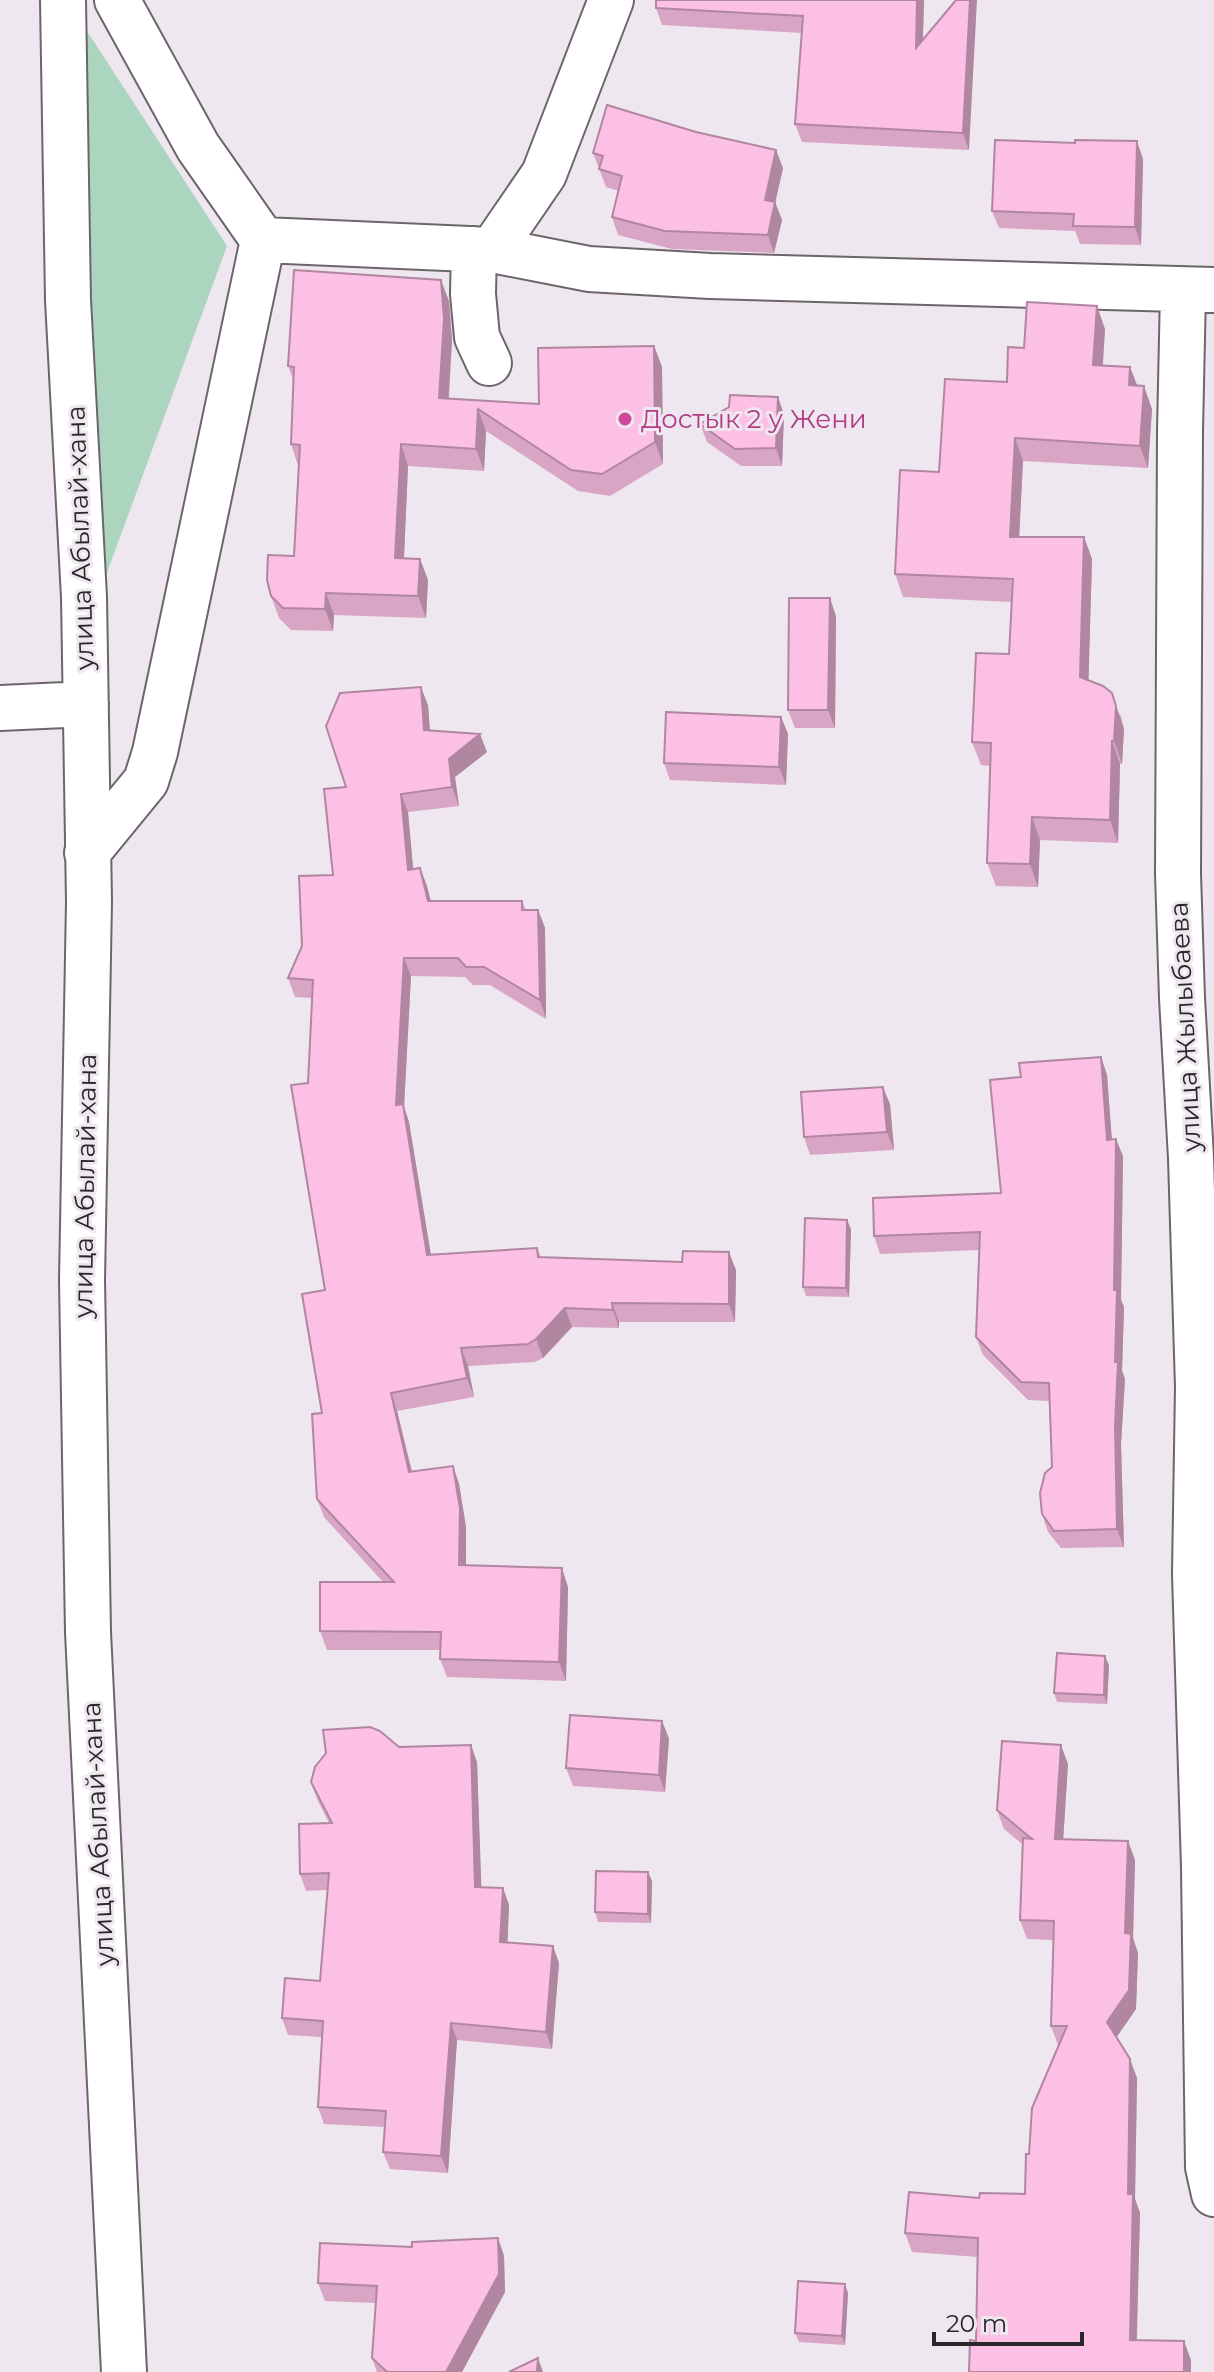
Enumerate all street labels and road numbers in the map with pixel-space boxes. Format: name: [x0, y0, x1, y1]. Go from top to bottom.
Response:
street label: улица Абылай-хана: [59, 405, 101, 672]
street label: улица Жылыбаева: [1162, 901, 1208, 1154]
street label: улица Абылай-хана: [67, 1053, 103, 1320]
street label: улица Абылай-хана: [75, 1701, 121, 1968]

